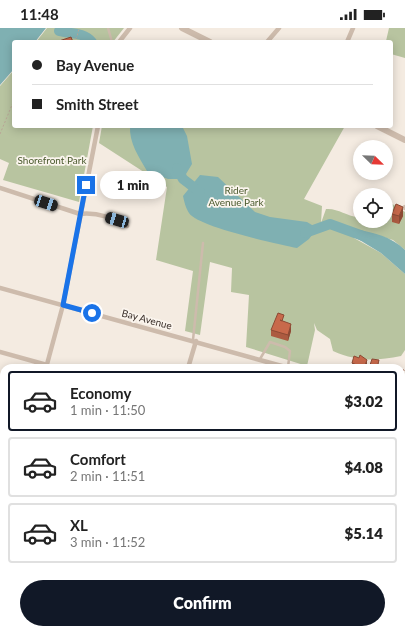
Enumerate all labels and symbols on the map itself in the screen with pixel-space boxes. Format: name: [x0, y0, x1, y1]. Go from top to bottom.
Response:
north arrow: [353, 140, 393, 180]
park label: Shorefront Park: [17, 154, 87, 166]
callout: 1 min: [100, 171, 166, 199]
route end: [77, 176, 95, 194]
park label: Rider Avenue Park: [208, 184, 265, 208]
car: [33, 194, 59, 212]
car: [104, 211, 130, 229]
route start: [83, 304, 101, 322]
street label: Bay Avenue: [121, 307, 173, 331]

